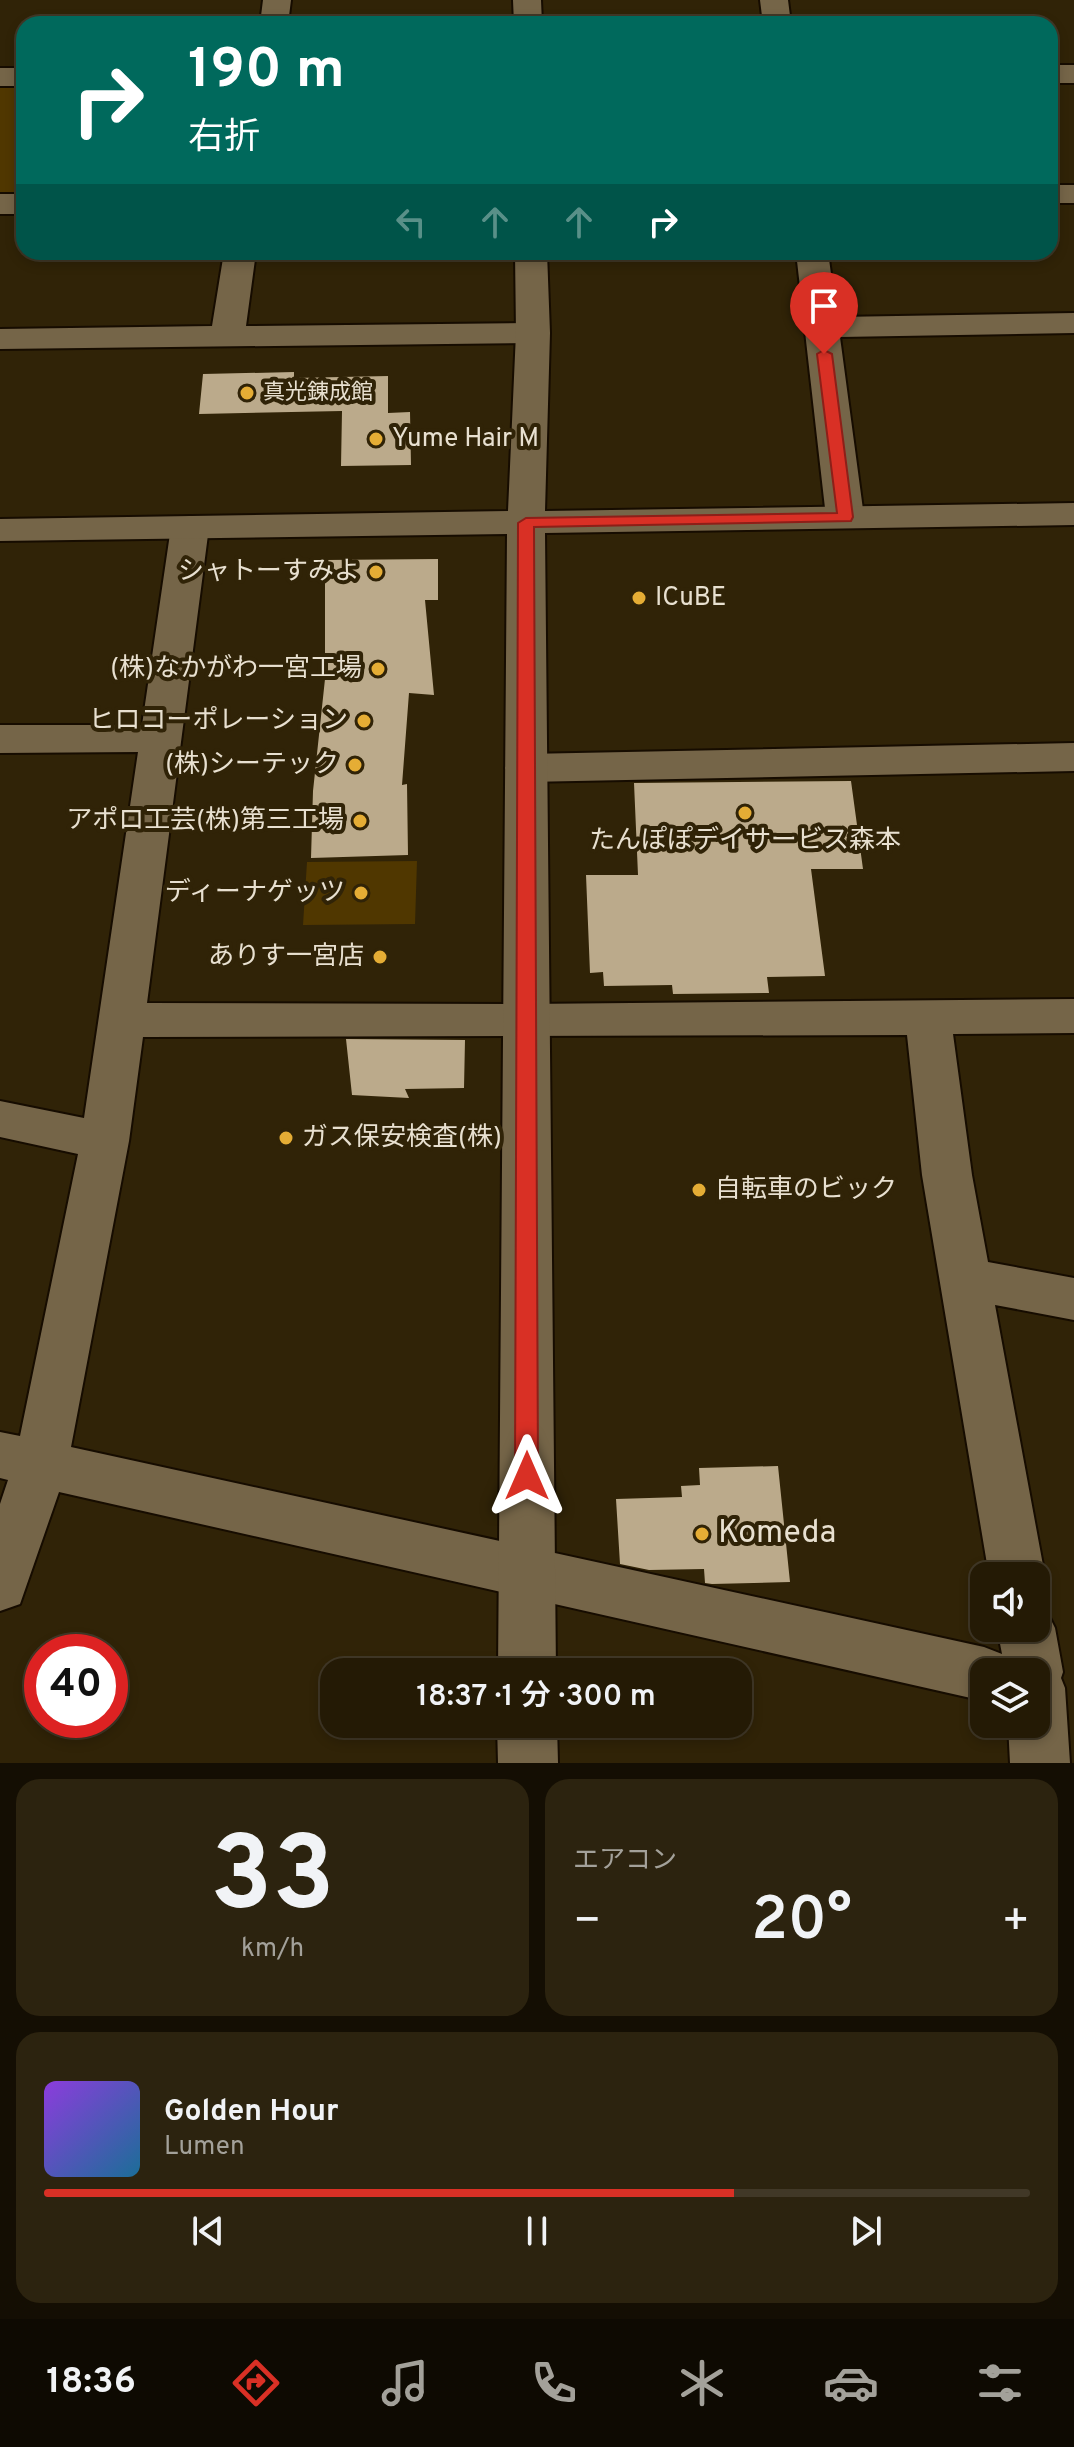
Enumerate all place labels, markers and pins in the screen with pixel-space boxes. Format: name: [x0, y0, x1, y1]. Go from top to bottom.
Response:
pin: [790, 272, 858, 354]
place label: 真光錬成館: [263, 380, 373, 407]
marker: 真光錬成館: [238, 384, 256, 402]
place label: Yume Hair M: [392, 423, 539, 456]
marker: Yume Hair M: [367, 430, 385, 448]
place label: シャトーすみよ: [178, 556, 360, 589]
marker: シャトーすみよ: [367, 563, 385, 581]
place label: ICuBE: [655, 582, 726, 615]
marker: ICuBE: [630, 589, 648, 607]
place label: (株)なかがわ一宮工場: [110, 653, 362, 686]
marker: (株)なかがわ一宮工場: [369, 660, 387, 678]
place label: ヒロコーポレーション: [89, 705, 348, 738]
marker: ヒロコーポレーション: [355, 712, 373, 730]
place label: (株)シーテック: [165, 749, 339, 782]
marker: (株)シーテック: [346, 756, 364, 774]
marker: たんぽぽデイサービス森本: [736, 804, 754, 822]
place label: アポロ工芸(株)第三工場: [66, 805, 344, 838]
marker: アポロ工芸(株)第三工場: [351, 812, 369, 830]
place label: たんぽぽデイサービス森本: [589, 825, 901, 858]
place label: ディーナゲッツ: [165, 877, 345, 910]
marker: ディーナゲッツ: [352, 884, 370, 902]
place label: ありす一宮店: [208, 941, 364, 974]
marker: ありす一宮店: [371, 948, 389, 966]
place label: ガス保安検査(株): [302, 1122, 502, 1155]
marker: ガス保安検査(株): [277, 1129, 295, 1147]
place label: 自転車のビック: [715, 1174, 897, 1207]
marker: 自転車のビック: [690, 1181, 708, 1199]
place label: Komeda: [718, 1514, 836, 1554]
marker: Komeda: [693, 1525, 711, 1543]

